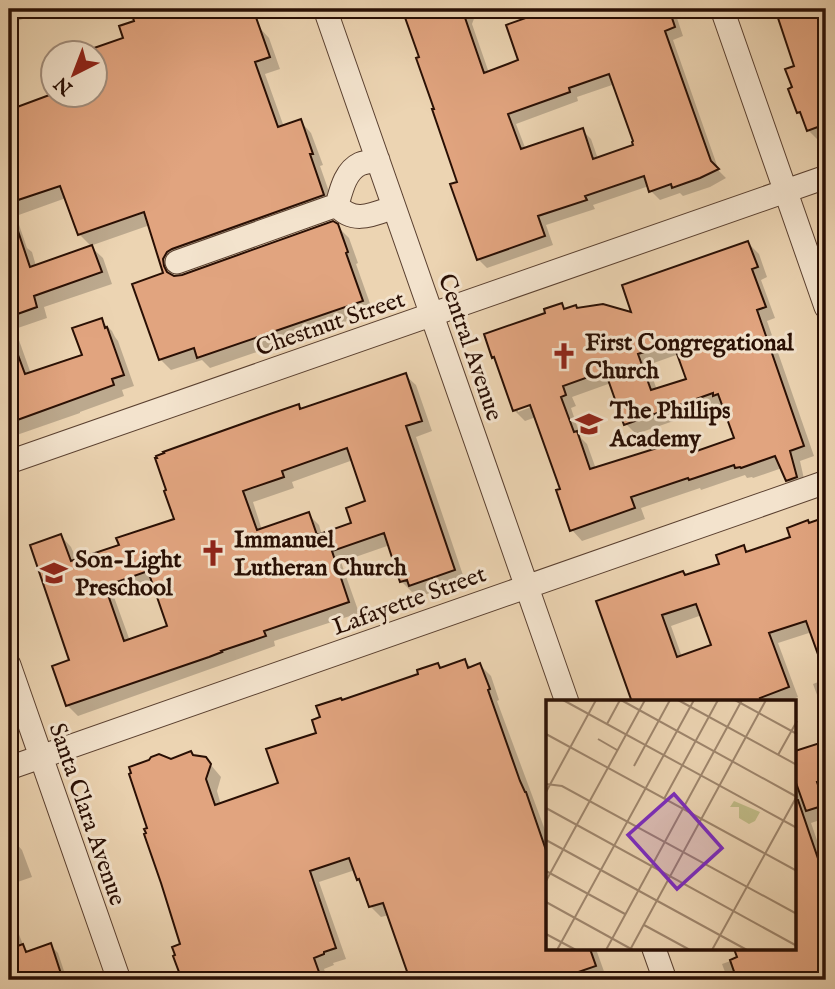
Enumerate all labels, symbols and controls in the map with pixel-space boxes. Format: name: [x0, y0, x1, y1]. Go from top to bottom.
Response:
north arrow: [38, 38, 108, 108]
text: N: [49, 70, 79, 100]
street label: Central Avenue: [430, 270, 509, 425]
street label: Chestnut Street: [252, 284, 409, 364]
place label: First Congregational Church: [585, 328, 794, 387]
church icon: First Congregational Church: [549, 341, 579, 371]
place label: The Phillips Academy: [609, 396, 731, 455]
school or university icon: The Phillips Academy: [574, 409, 604, 439]
place label: Immanuel Lutheran Church: [234, 525, 407, 584]
church icon: Immanuel Lutheran Church: [198, 538, 228, 568]
place label: Son-Light Preschool: [75, 545, 182, 604]
school or university icon: Son-Light Preschool: [39, 558, 69, 588]
street label: Lafayette Street: [328, 559, 491, 644]
inset map: [546, 700, 796, 950]
street label: Santa Clara Avenue: [41, 719, 132, 910]

